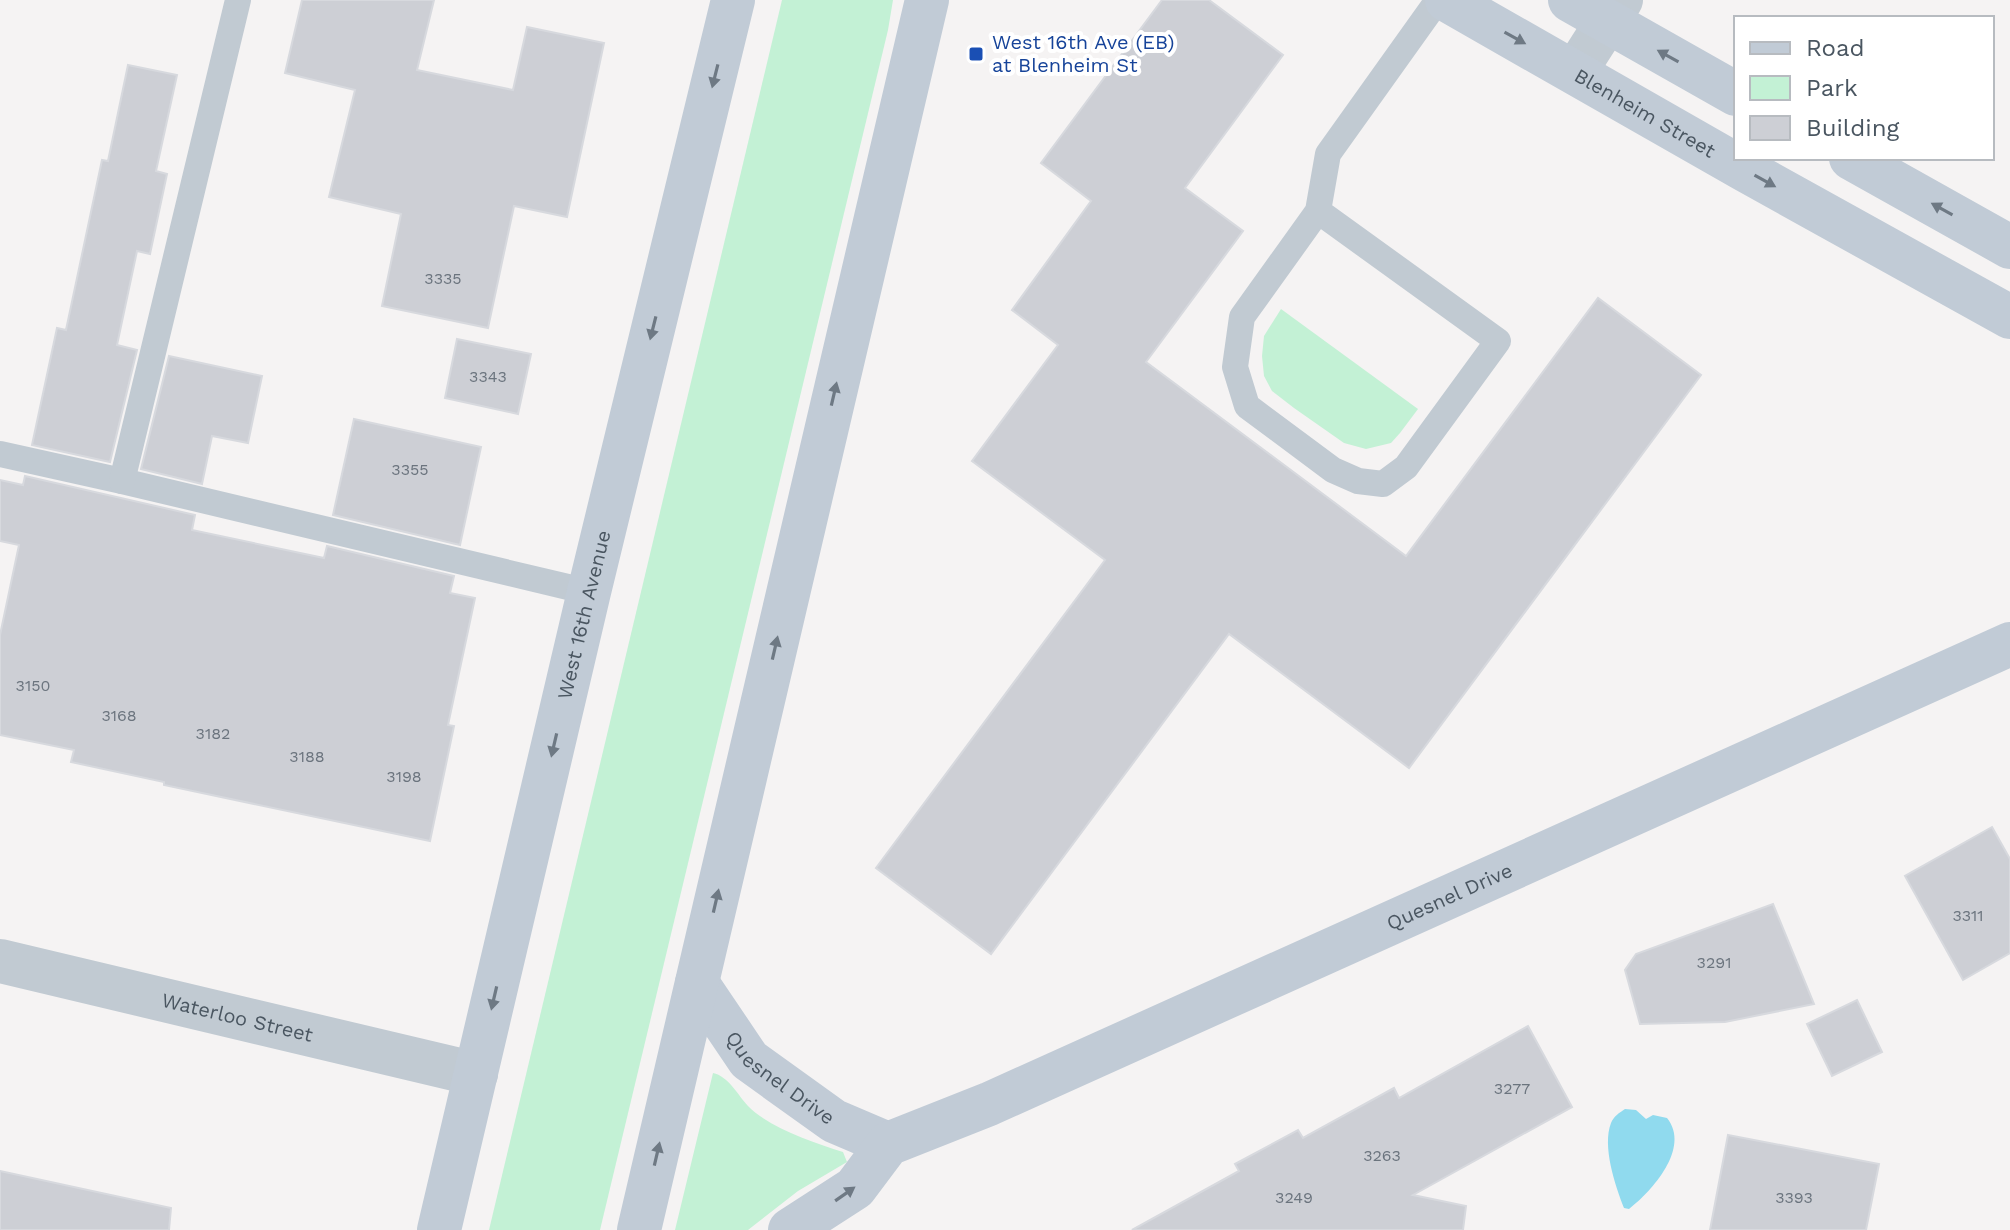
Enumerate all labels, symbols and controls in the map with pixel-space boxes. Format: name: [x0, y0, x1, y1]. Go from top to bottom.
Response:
legend: [1734, 16, 1994, 160]
place label: West 16th Ave (EB) at Blenheim St: [992, 30, 1174, 77]
one-way arrow: [1504, 31, 1526, 45]
text: Road: [1806, 34, 1865, 62]
marker: West 16th Ave (EB) at Blenheim St: [967, 45, 985, 63]
one-way arrow: [1657, 49, 1679, 63]
one-way arrow: [708, 63, 721, 88]
street label: Blenheim Street: [1570, 63, 1720, 163]
text: Park: [1806, 74, 1858, 102]
text: Building: [1806, 114, 1899, 142]
one-way arrow: [1754, 174, 1776, 188]
one-way arrow: [1931, 202, 1953, 216]
house number: 3335: [424, 269, 462, 288]
one-way arrow: [647, 316, 659, 341]
house number: 3343: [469, 367, 507, 386]
one-way arrow: [829, 382, 841, 407]
house number: 3355: [391, 460, 429, 479]
street label: West 16th Avenue: [552, 528, 616, 702]
one-way arrow: [769, 635, 782, 660]
house number: 3150: [16, 676, 50, 695]
house number: 3168: [101, 706, 137, 725]
house number: 3182: [196, 724, 230, 743]
one-way arrow: [547, 732, 559, 757]
house number: 3188: [289, 747, 325, 766]
house number: 3198: [386, 767, 422, 786]
street label: Quesnel Drive: [1383, 858, 1516, 935]
one-way arrow: [710, 888, 723, 913]
house number: 3311: [1952, 906, 1984, 925]
house number: 3291: [1697, 953, 1731, 972]
one-way arrow: [487, 985, 500, 1010]
street label: Waterloo Street: [159, 988, 316, 1047]
street label: Quesnel Drive: [721, 1026, 839, 1130]
house number: 3277: [1494, 1079, 1530, 1098]
one-way arrow: [651, 1141, 664, 1166]
house number: 3263: [1363, 1146, 1401, 1165]
one-way arrow: [835, 1187, 856, 1202]
house number: 3249: [1275, 1188, 1313, 1207]
house number: 3393: [1775, 1188, 1813, 1207]

